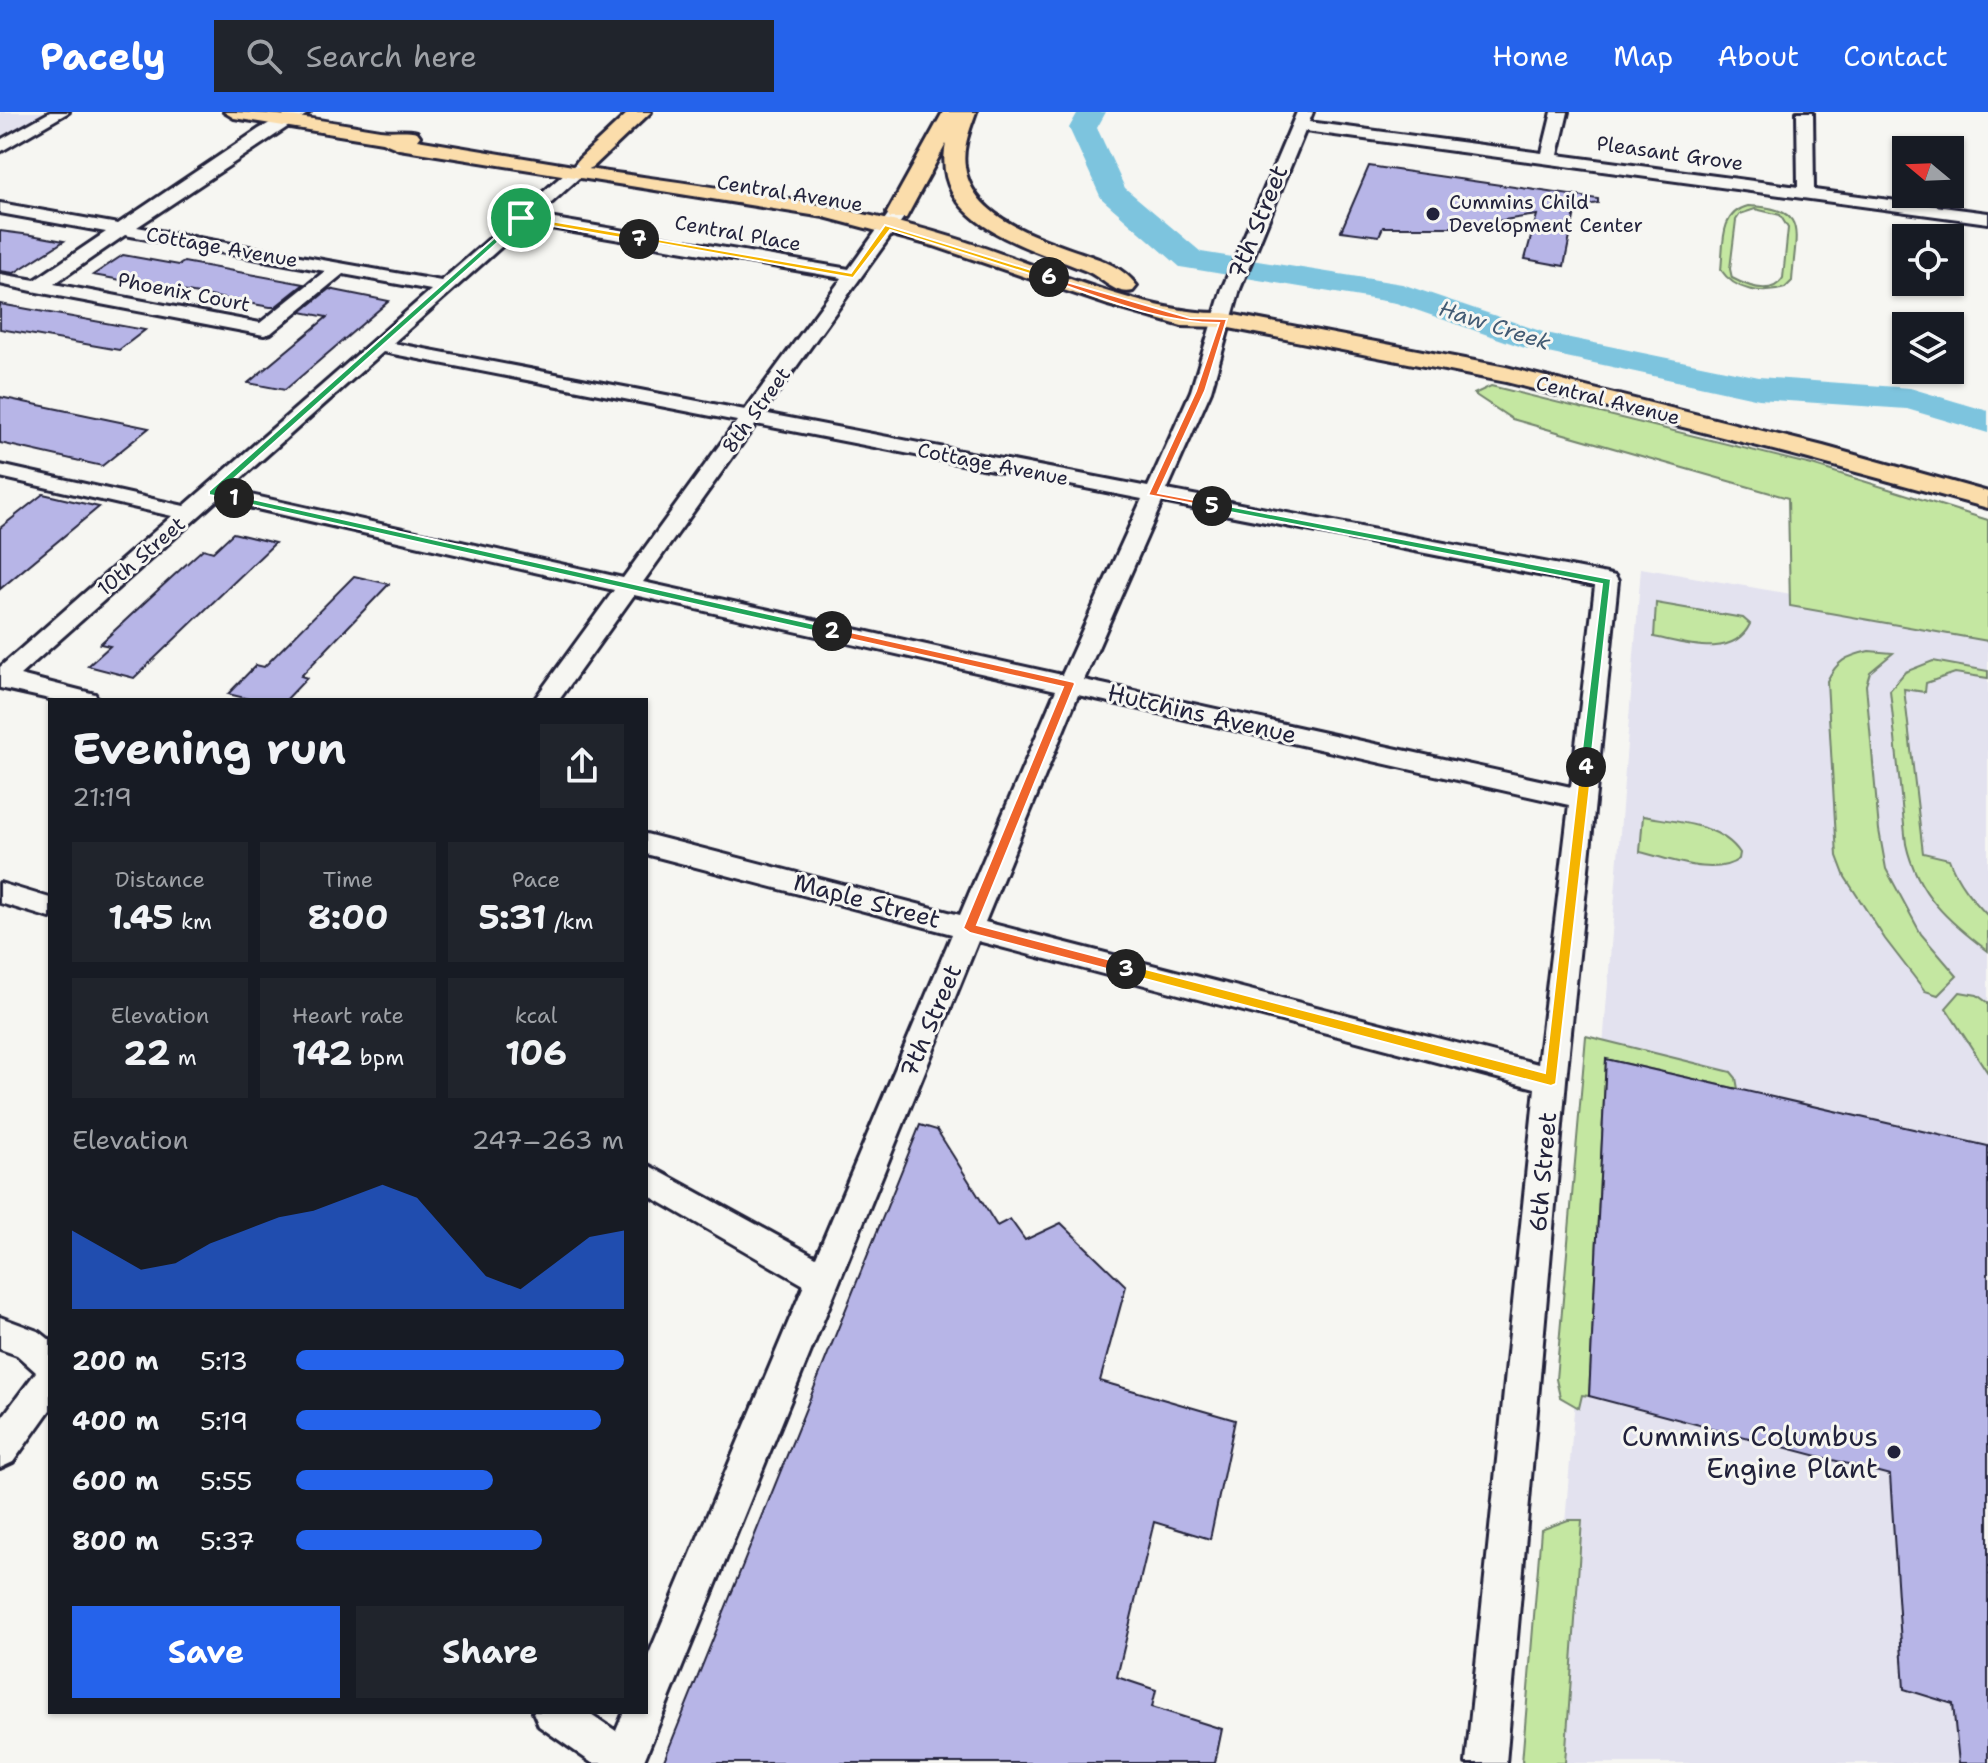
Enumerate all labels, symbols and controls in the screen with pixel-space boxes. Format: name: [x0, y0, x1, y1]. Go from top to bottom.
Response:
search box: [214, 20, 774, 92]
text: Pacely: [40, 31, 166, 82]
icon: search: [242, 34, 286, 78]
text: Search here: [306, 36, 477, 77]
text: Home: [1492, 37, 1569, 75]
text: Map: [1613, 37, 1673, 75]
text: About: [1717, 37, 1799, 75]
text: Contact: [1843, 37, 1948, 75]
street label: Pleasant Grove: [1595, 130, 1745, 176]
north arrow: [1892, 136, 1964, 208]
map controls: [1892, 136, 1964, 384]
street label: 7th Street: [1221, 160, 1295, 284]
street label: Central Avenue: [715, 169, 865, 217]
pin: [487, 184, 555, 252]
place label: Cummins Child Development Center: [1449, 189, 1643, 238]
icon: arrive: [499, 196, 543, 240]
marker: Cummins Child Development Center: [1424, 205, 1442, 223]
street label: Central Place: [673, 209, 803, 257]
pin: 7: [619, 219, 659, 259]
street label: Cottage Avenue: [144, 221, 300, 273]
text: 7: [631, 224, 647, 253]
button: locate: [1892, 224, 1964, 296]
pin: 6: [1029, 257, 1069, 297]
text: 6: [1041, 262, 1057, 291]
street label: Phoenix Court: [116, 266, 252, 318]
water label: Haw Creek: [1435, 294, 1555, 357]
button: layers: [1892, 312, 1964, 384]
street label: 8th Street: [716, 362, 796, 458]
street label: Central Avenue: [1533, 370, 1683, 430]
street label: Cottage Avenue: [915, 437, 1071, 491]
pin: 1: [214, 478, 254, 518]
text: 1: [229, 483, 239, 512]
pin: 5: [1192, 486, 1232, 526]
text: 5: [1205, 491, 1219, 520]
street label: 10th Street: [92, 511, 190, 601]
pin: 2: [812, 611, 852, 651]
text: 2: [824, 616, 840, 645]
street label: Hutchins Avenue: [1104, 677, 1300, 751]
text: Evening run: [72, 719, 346, 778]
button: share: [540, 724, 624, 808]
pin: 4: [1566, 747, 1606, 787]
text: 4: [1578, 752, 1594, 781]
text: 21:19: [72, 779, 132, 814]
text: Distance: [115, 865, 205, 894]
text: Time: [323, 865, 373, 894]
text: Pace: [512, 865, 560, 894]
street label: Maple Street: [790, 866, 944, 936]
text: 1.45: [108, 894, 173, 940]
text: 8:00: [307, 894, 389, 940]
text: 5:31: [479, 894, 547, 940]
text: km: [173, 907, 212, 936]
text: /km: [547, 907, 593, 936]
pin: 3: [1106, 949, 1146, 989]
text: 3: [1118, 954, 1134, 983]
street label: 7th Street: [893, 959, 969, 1083]
text: Elevation: [111, 1001, 209, 1030]
text: Heart rate: [292, 1001, 404, 1030]
text: kcal: [515, 1001, 557, 1030]
text: 22: [123, 1030, 170, 1076]
text: 142: [292, 1030, 352, 1076]
text: 106: [505, 1030, 567, 1076]
text: m: [170, 1043, 197, 1072]
text: bpm: [352, 1043, 404, 1072]
street label: 6th Street: [1522, 1111, 1564, 1233]
text: Elevation: [72, 1122, 188, 1157]
text: 247–263 m: [472, 1122, 624, 1157]
text: 200 m: [72, 1343, 159, 1378]
text: 5:13: [200, 1343, 248, 1378]
text: 400 m: [72, 1403, 159, 1438]
text: 5:19: [200, 1403, 248, 1438]
place label: Cummins Columbus Engine Plant: [1622, 1417, 1878, 1487]
marker: Cummins Columbus Engine Plant: [1885, 1443, 1903, 1461]
text: 600 m: [72, 1463, 159, 1498]
text: 5:55: [200, 1463, 253, 1498]
text: 800 m: [72, 1523, 159, 1558]
text: 5:37: [200, 1523, 255, 1558]
button: Save: [72, 1606, 340, 1698]
button: Share: [356, 1606, 624, 1698]

